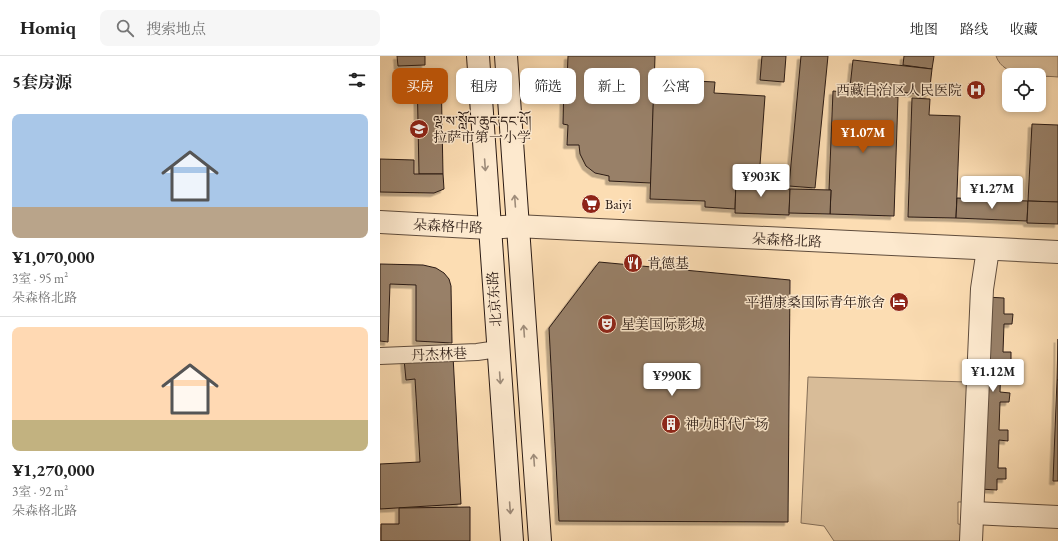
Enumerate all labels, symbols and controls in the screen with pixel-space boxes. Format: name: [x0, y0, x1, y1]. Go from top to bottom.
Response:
search box: [100, 10, 380, 46]
text: Homiq: [20, 15, 76, 40]
icon: search: [114, 17, 136, 39]
text: 搜索地点: [146, 19, 206, 38]
text: 地图: [910, 20, 938, 38]
text: 路线: [960, 20, 988, 38]
text: 收藏: [1010, 20, 1038, 38]
chip: 买房: [392, 68, 448, 104]
chip: 租房: [456, 68, 512, 104]
chip: 筛选: [520, 68, 576, 104]
chip: 新上: [584, 68, 640, 104]
chip: 公寓: [648, 68, 704, 104]
map controls: [1002, 68, 1046, 112]
button: locate: [1002, 68, 1046, 112]
icon: filters: [346, 69, 368, 91]
text: 5套房源: [12, 71, 72, 93]
hospital icon: 西藏自治区人民医院: [965, 79, 987, 101]
place label: 西藏自治区人民医院: [836, 81, 962, 99]
place label: ལྷ་ས་སློབ་ཆུང་དང་པོ། 拉萨市第一小学: [433, 110, 532, 146]
school or university icon: ལྷ་ས་སློབ་ཆུང་དང་པོ། 拉萨市第一小学: [408, 118, 430, 140]
pin: ¥1.07M: [830, 120, 896, 154]
text: ¥1.07M: [841, 124, 885, 141]
icon: home: [154, 140, 226, 212]
one-way arrow: [481, 158, 488, 171]
pin: ¥903K: [733, 164, 789, 198]
text: ¥903K: [741, 168, 781, 185]
pin: ¥1.27M: [959, 176, 1025, 210]
text: ¥1.27M: [970, 180, 1014, 197]
supermarket icon: Baiyi: [580, 193, 602, 215]
one-way arrow: [511, 195, 518, 208]
place label: Baiyi: [605, 195, 632, 213]
street label: 朵森格中路: [413, 215, 483, 237]
street label: 朵森格北路: [752, 229, 822, 251]
text: ¥1,070,000: [12, 246, 94, 268]
restaurant icon: 肯德基: [622, 252, 644, 274]
place label: 肯德基: [647, 254, 689, 272]
text: 3室 · 95 m²: [12, 270, 68, 287]
street label: 北京东路: [483, 270, 505, 328]
text: 朵森格北路: [12, 289, 77, 306]
hotel icon: 平措康桑国际青年旅舍: [888, 291, 910, 313]
place label: 平措康桑国际青年旅舍: [745, 293, 885, 311]
theatre icon: 星美国际影城: [596, 313, 618, 335]
place label: 星美国际影城: [621, 315, 705, 333]
one-way arrow: [521, 325, 528, 338]
street label: 丹杰林巷: [411, 344, 467, 364]
icon: home: [154, 353, 226, 425]
pin: ¥1.12M: [960, 359, 1026, 393]
pin: ¥990K: [644, 363, 700, 397]
text: ¥1.12M: [971, 363, 1015, 380]
text: ¥990K: [652, 367, 692, 384]
one-way arrow: [497, 371, 504, 384]
building icon: 神力时代广场: [660, 413, 682, 435]
place label: 神力时代广场: [685, 415, 769, 433]
one-way arrow: [530, 454, 537, 467]
text: ¥1,270,000: [12, 459, 94, 481]
text: 3室 · 92 m²: [12, 483, 68, 500]
one-way arrow: [506, 501, 513, 514]
text: 朵森格北路: [12, 502, 77, 519]

